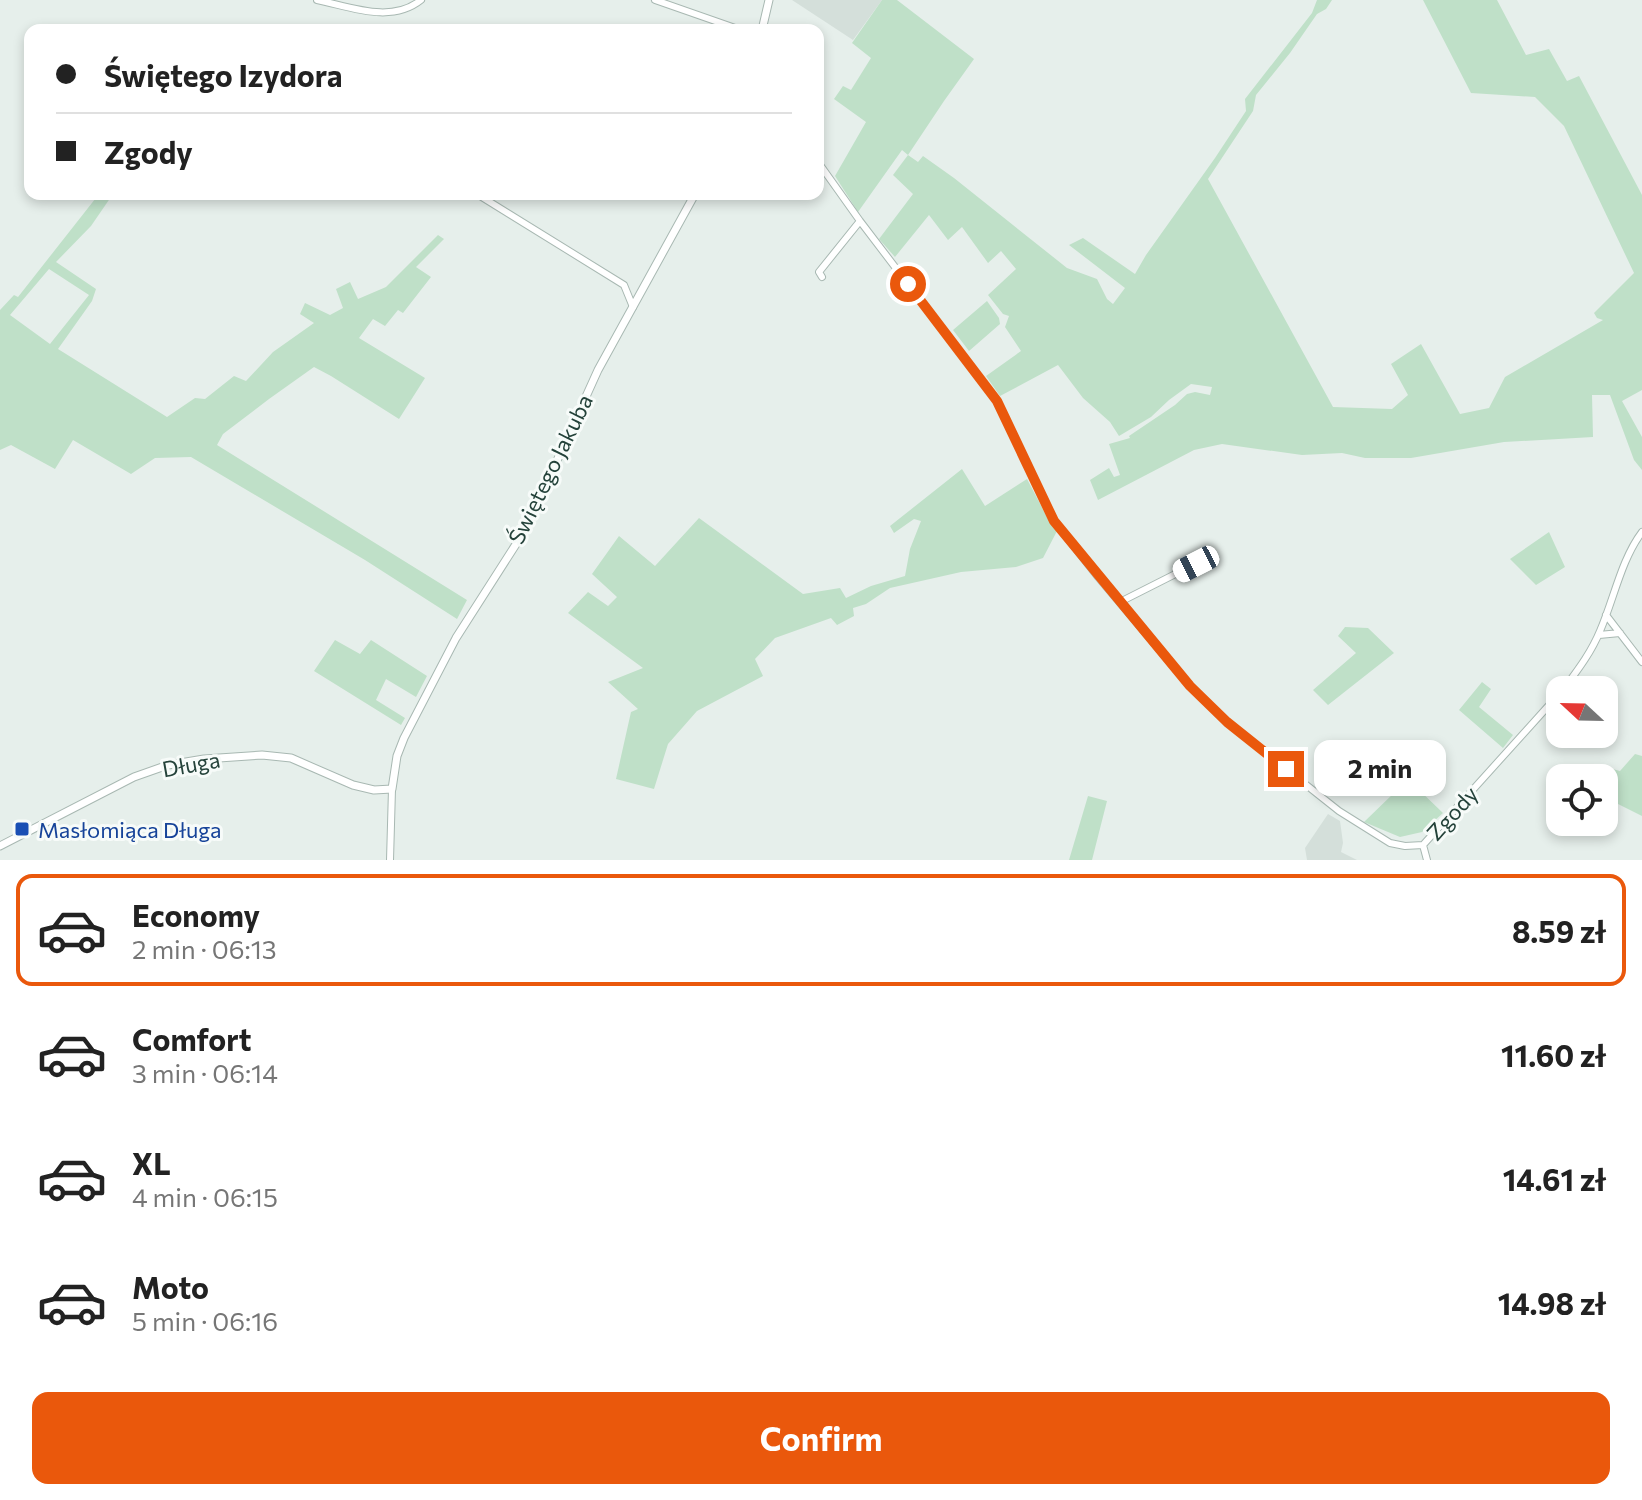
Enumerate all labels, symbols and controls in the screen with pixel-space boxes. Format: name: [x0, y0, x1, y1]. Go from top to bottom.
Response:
text: Świętego Izydora: [104, 56, 343, 93]
text: Zgody: [104, 133, 193, 170]
route start: [890, 266, 926, 302]
street label: Świętego Jakuba: [502, 390, 598, 548]
car: [1169, 542, 1223, 586]
north arrow: [1546, 676, 1618, 748]
map controls: [1546, 676, 1618, 836]
callout: 2 min: [1314, 741, 1446, 797]
street label: Długa: [160, 746, 222, 782]
route end: [1268, 751, 1304, 787]
text: 2 min: [1348, 752, 1412, 783]
button: locate: [1546, 764, 1618, 836]
street label: Zgody: [1421, 780, 1483, 846]
place label: Masłomiąca Długa: [38, 816, 221, 843]
marker: Masłomiąca Długa: [13, 820, 31, 838]
icon: car: [36, 894, 108, 966]
text: Economy: [132, 896, 260, 933]
text: 8.59 zł: [1512, 912, 1606, 949]
text: 2 min · 06:13: [132, 933, 277, 964]
icon: car: [36, 1018, 108, 1090]
text: Comfort: [132, 1020, 251, 1057]
text: 11.60 zł: [1501, 1036, 1606, 1073]
text: 3 min · 06:14: [132, 1057, 278, 1088]
icon: car: [36, 1142, 108, 1214]
text: XL: [132, 1144, 171, 1181]
text: 14.61 zł: [1503, 1160, 1606, 1197]
text: 4 min · 06:15: [132, 1181, 278, 1212]
icon: car: [36, 1266, 108, 1338]
text: Moto: [132, 1268, 209, 1305]
text: 14.98 zł: [1498, 1284, 1606, 1321]
text: 5 min · 06:16: [132, 1305, 278, 1336]
button: Confirm: [32, 1392, 1610, 1484]

